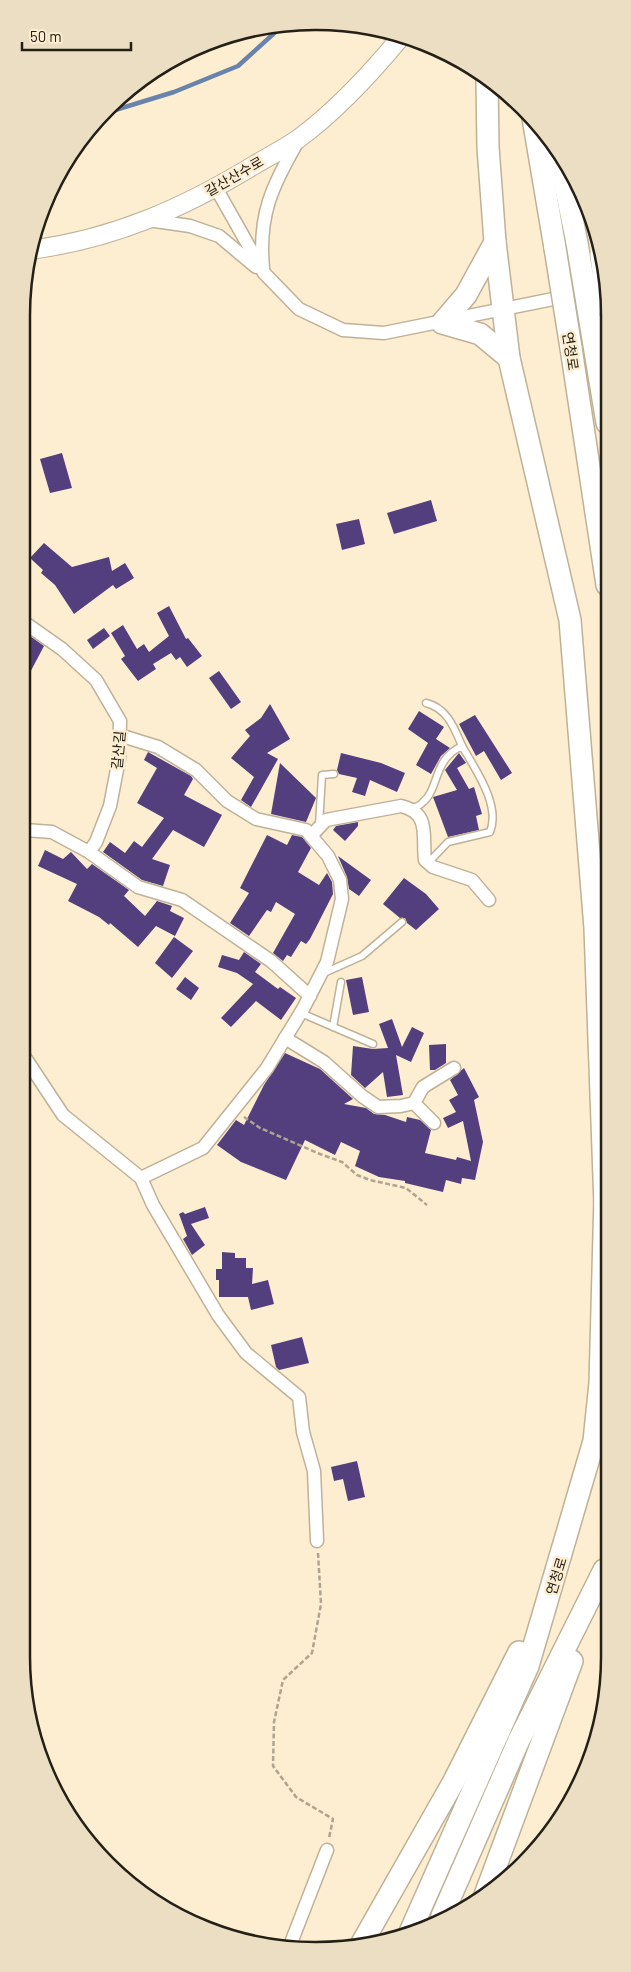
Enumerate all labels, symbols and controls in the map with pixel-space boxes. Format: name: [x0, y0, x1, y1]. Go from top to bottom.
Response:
scale bar: [22, 20, 131, 52]
text: 50 m: [30, 27, 62, 45]
street label: 갈산산수로: [202, 152, 266, 199]
street label: 연청로: [560, 331, 582, 372]
street label: 갈산길: [108, 730, 128, 770]
street label: 연청로: [542, 1555, 570, 1597]

